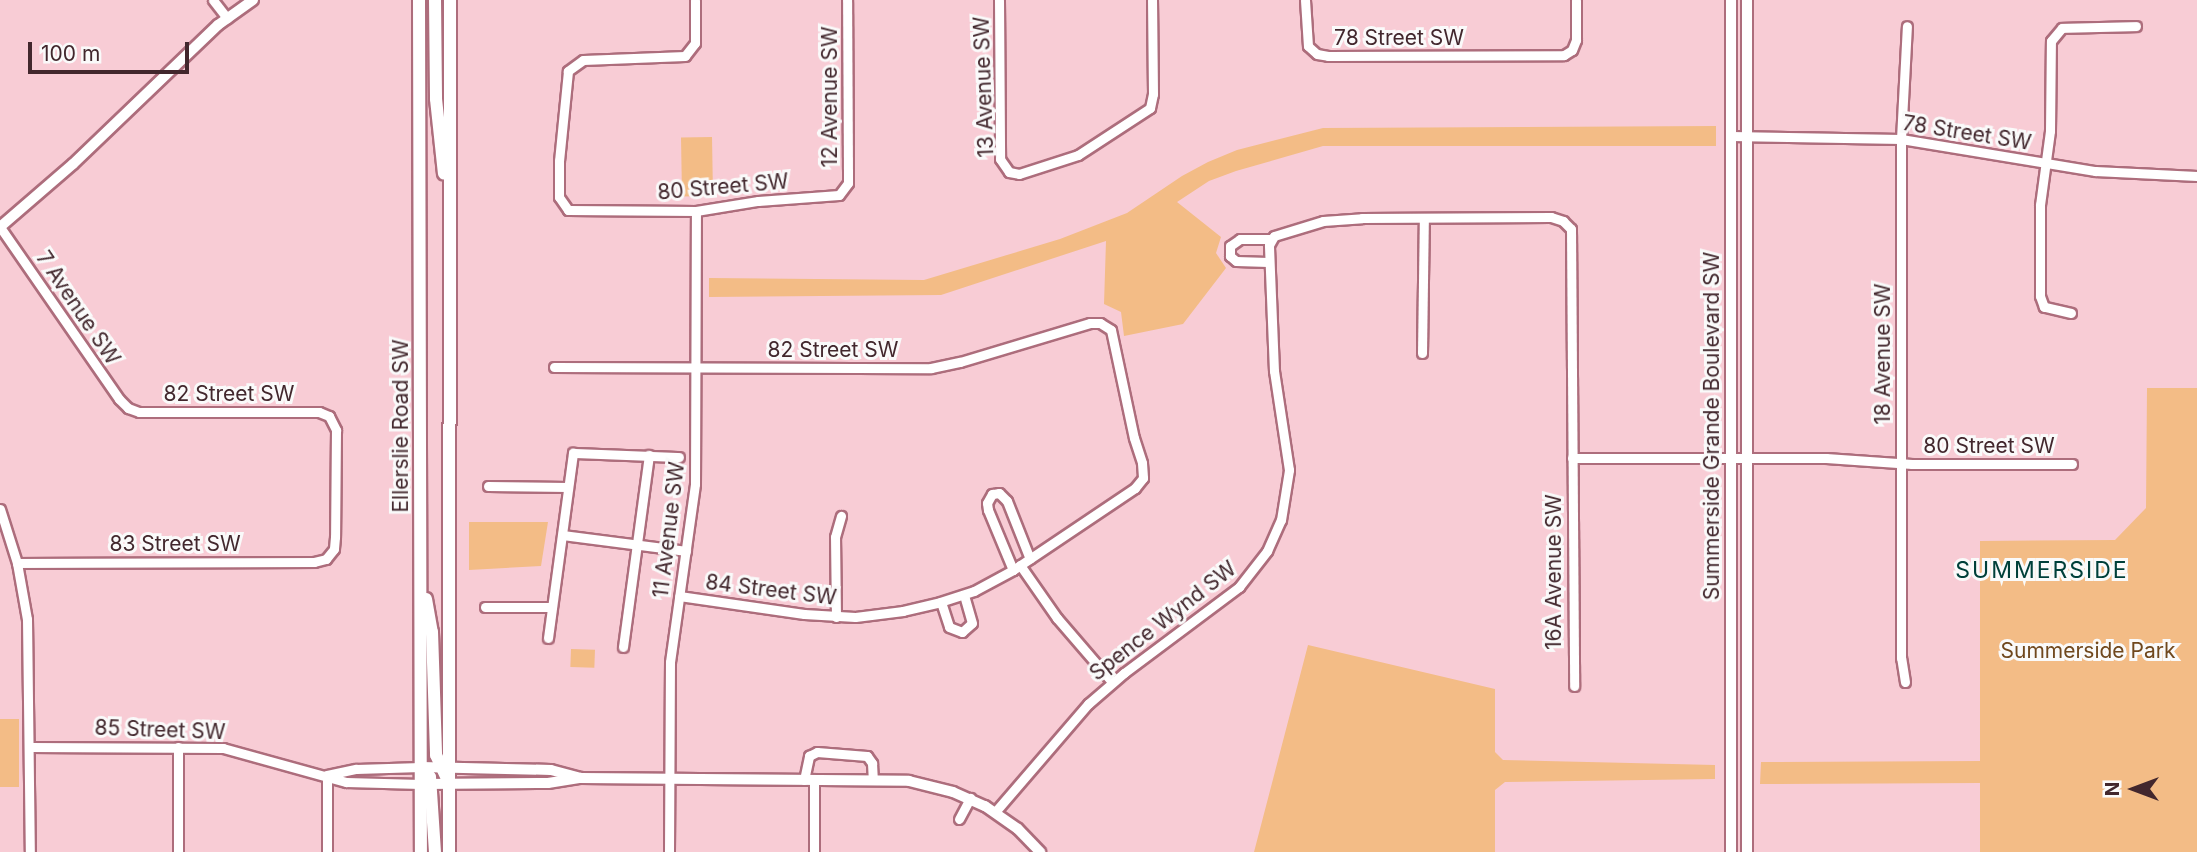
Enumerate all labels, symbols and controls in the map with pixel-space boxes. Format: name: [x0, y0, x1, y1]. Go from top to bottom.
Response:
street label: 13 Avenue SW: [969, 16, 999, 158]
street label: 78 Street SW: [1334, 25, 1464, 51]
street label: 12 Avenue SW: [817, 26, 843, 168]
scale bar: [32, 28, 192, 72]
text: 100 m: [41, 41, 100, 66]
street label: 78 Street SW: [1901, 110, 2033, 156]
street label: 80 Street SW: [656, 169, 790, 205]
street label: 7 Avenue SW: [31, 246, 125, 370]
street label: Summerside Grande Boulevard SW: [1699, 252, 1725, 600]
street label: 18 Avenue SW: [1870, 283, 1896, 425]
street label: 82 Street SW: [767, 337, 899, 363]
street label: Ellerslie Road SW: [388, 339, 414, 513]
street label: 82 Street SW: [163, 381, 295, 407]
street label: 80 Street SW: [1923, 433, 2055, 459]
street label: 11 Avenue SW: [648, 461, 690, 599]
street label: 16A Avenue SW: [1541, 494, 1567, 650]
street label: 83 Street SW: [109, 531, 241, 557]
street label: Spence Wynd SW: [1085, 556, 1241, 686]
district label: SUMMERSIDE: [1957, 556, 2127, 584]
street label: 84 Street SW: [704, 569, 838, 611]
park label: Summerside Park: [2001, 638, 2175, 664]
street label: 85 Street SW: [94, 715, 226, 745]
north arrow: [2099, 754, 2169, 824]
text: N: [2101, 782, 2124, 796]

